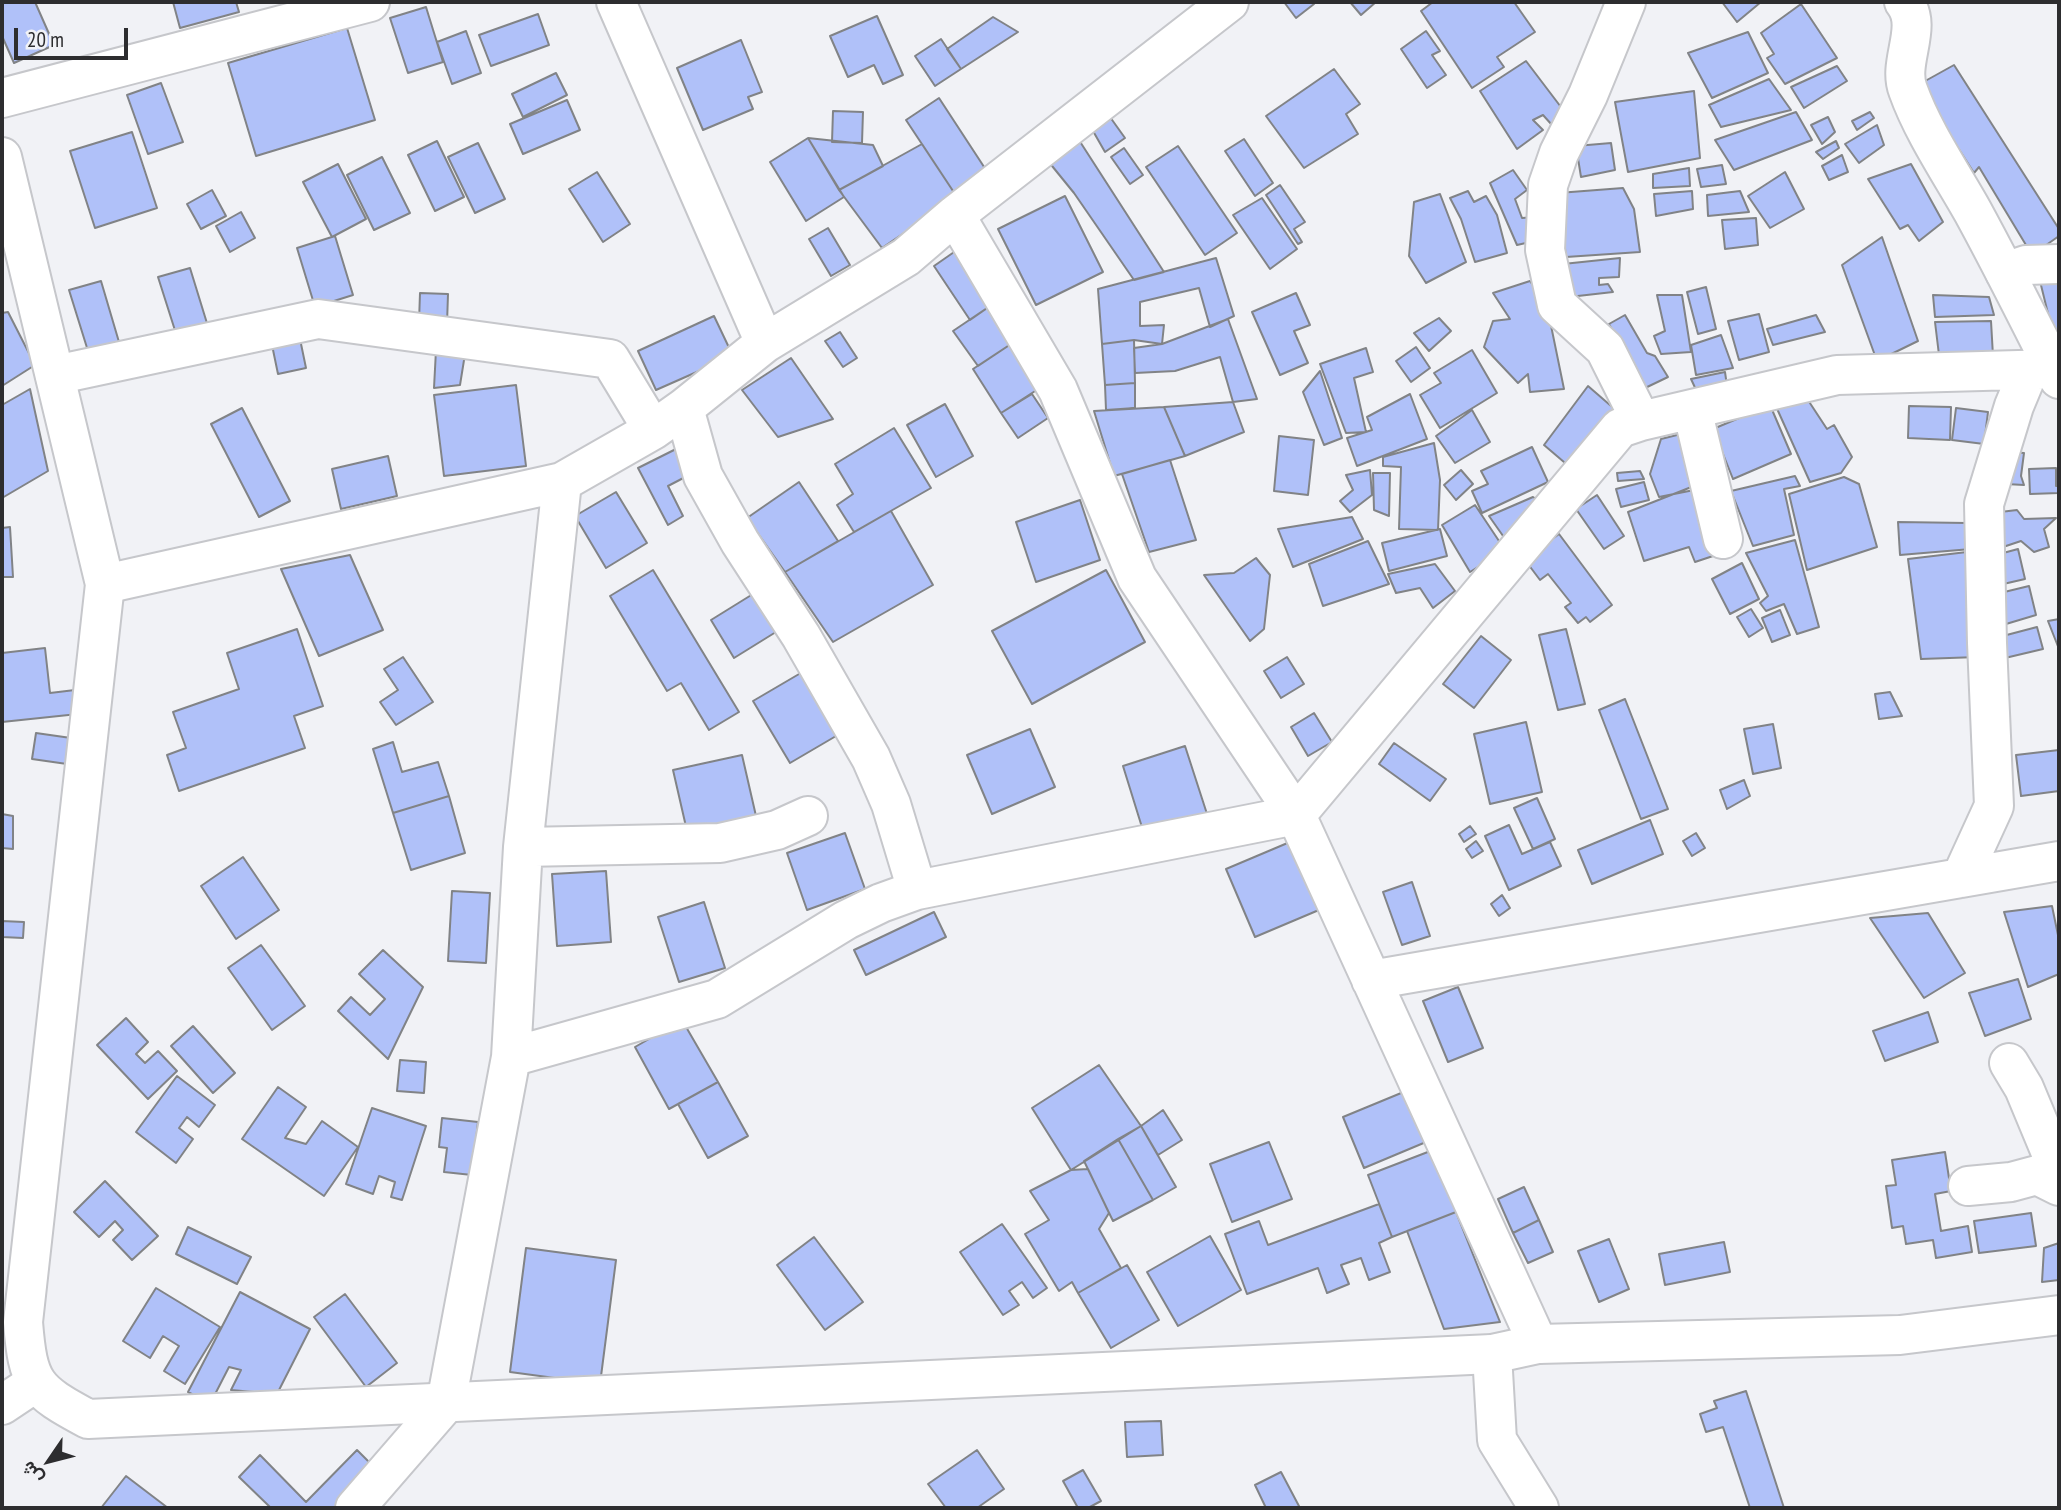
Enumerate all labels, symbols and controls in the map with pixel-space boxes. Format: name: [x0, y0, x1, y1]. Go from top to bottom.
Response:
scale bar: [18, 14, 131, 58]
text: 20 m: [27, 26, 64, 53]
north arrow: [14, 1426, 84, 1496]
text: ش: [15, 1457, 48, 1489]

